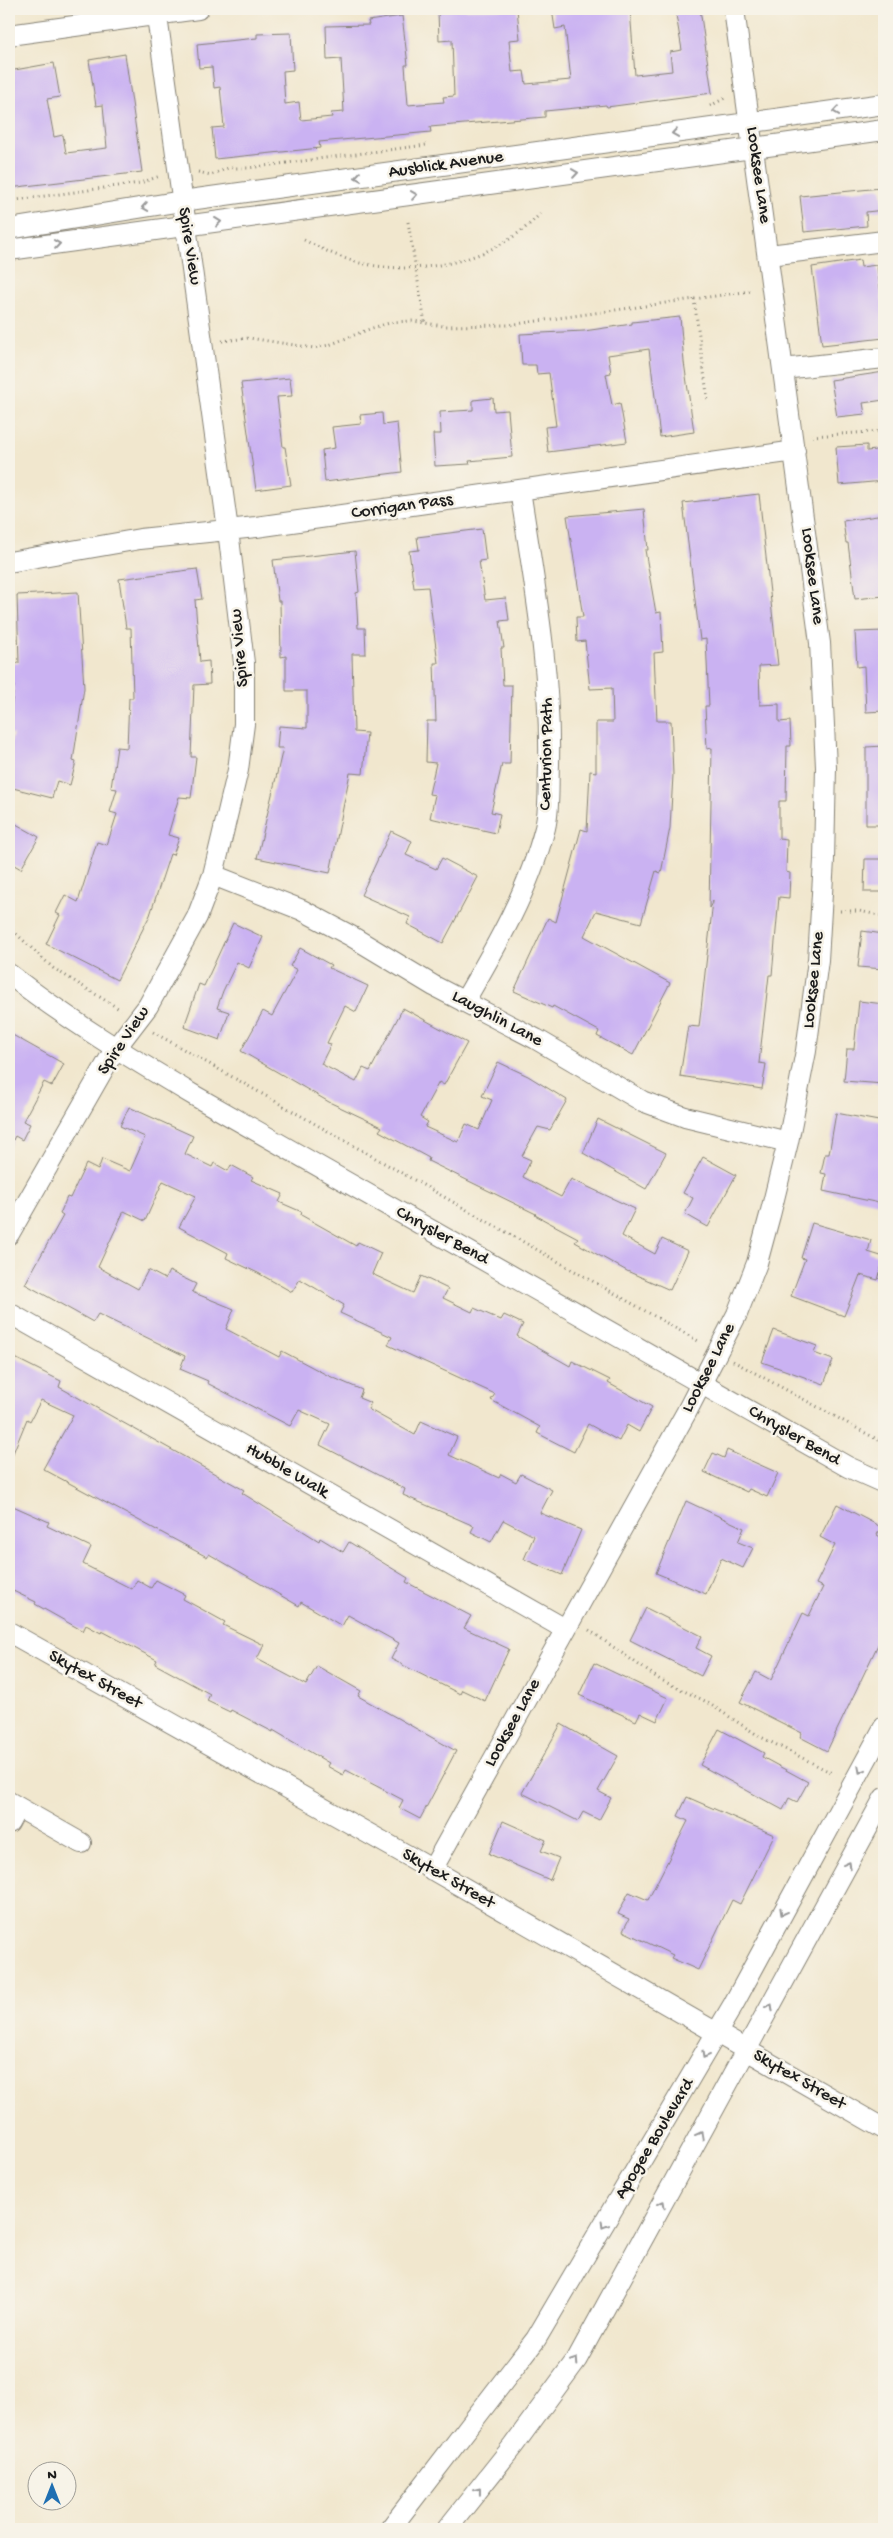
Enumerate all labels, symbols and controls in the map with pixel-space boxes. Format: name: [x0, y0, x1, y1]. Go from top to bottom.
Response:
one-way arrow: [832, 105, 840, 115]
street label: Looksee Lane: [741, 125, 775, 225]
one-way arrow: [671, 128, 679, 138]
street label: Ausblick Avenue: [387, 146, 505, 183]
one-way arrow: [571, 168, 579, 179]
one-way arrow: [354, 171, 362, 182]
one-way arrow: [410, 190, 418, 201]
one-way arrow: [141, 202, 150, 212]
street label: Spire View: [173, 206, 205, 286]
one-way arrow: [214, 217, 222, 228]
one-way arrow: [53, 239, 61, 249]
street label: Corrigan Pass: [350, 489, 455, 524]
street label: Looksee Lane: [796, 526, 828, 626]
street label: Spire View: [226, 608, 254, 688]
street label: Centurion Path: [536, 697, 558, 811]
street label: Looksee Lane: [798, 930, 830, 1029]
street label: Laughlin Lane: [448, 986, 547, 1052]
street label: Spire View: [93, 1003, 155, 1079]
street label: Chrysler Bend: [392, 1202, 493, 1271]
street label: Looksee Lane: [678, 1319, 741, 1416]
street label: Chrysler Bend: [744, 1401, 845, 1472]
street label: Hubble Walk: [242, 1439, 334, 1504]
street label: Skytex Street: [45, 1646, 147, 1715]
street label: Looksee Lane: [480, 1675, 546, 1771]
one-way arrow: [857, 1764, 867, 1773]
street label: Skytex Street: [398, 1844, 500, 1915]
one-way arrow: [842, 1861, 852, 1870]
one-way arrow: [780, 1907, 790, 1916]
one-way arrow: [764, 2004, 774, 2013]
street label: Skytex Street: [749, 2045, 851, 2116]
one-way arrow: [701, 2049, 711, 2058]
street label: Apogee Boulevard: [611, 2074, 700, 2203]
one-way arrow: [693, 2132, 703, 2141]
one-way arrow: [656, 2200, 666, 2209]
one-way arrow: [601, 2219, 611, 2228]
one-way arrow: [569, 2357, 578, 2367]
north arrow: [28, 2460, 78, 2510]
text: N: [47, 2467, 57, 2484]
one-way arrow: [472, 2488, 480, 2497]

